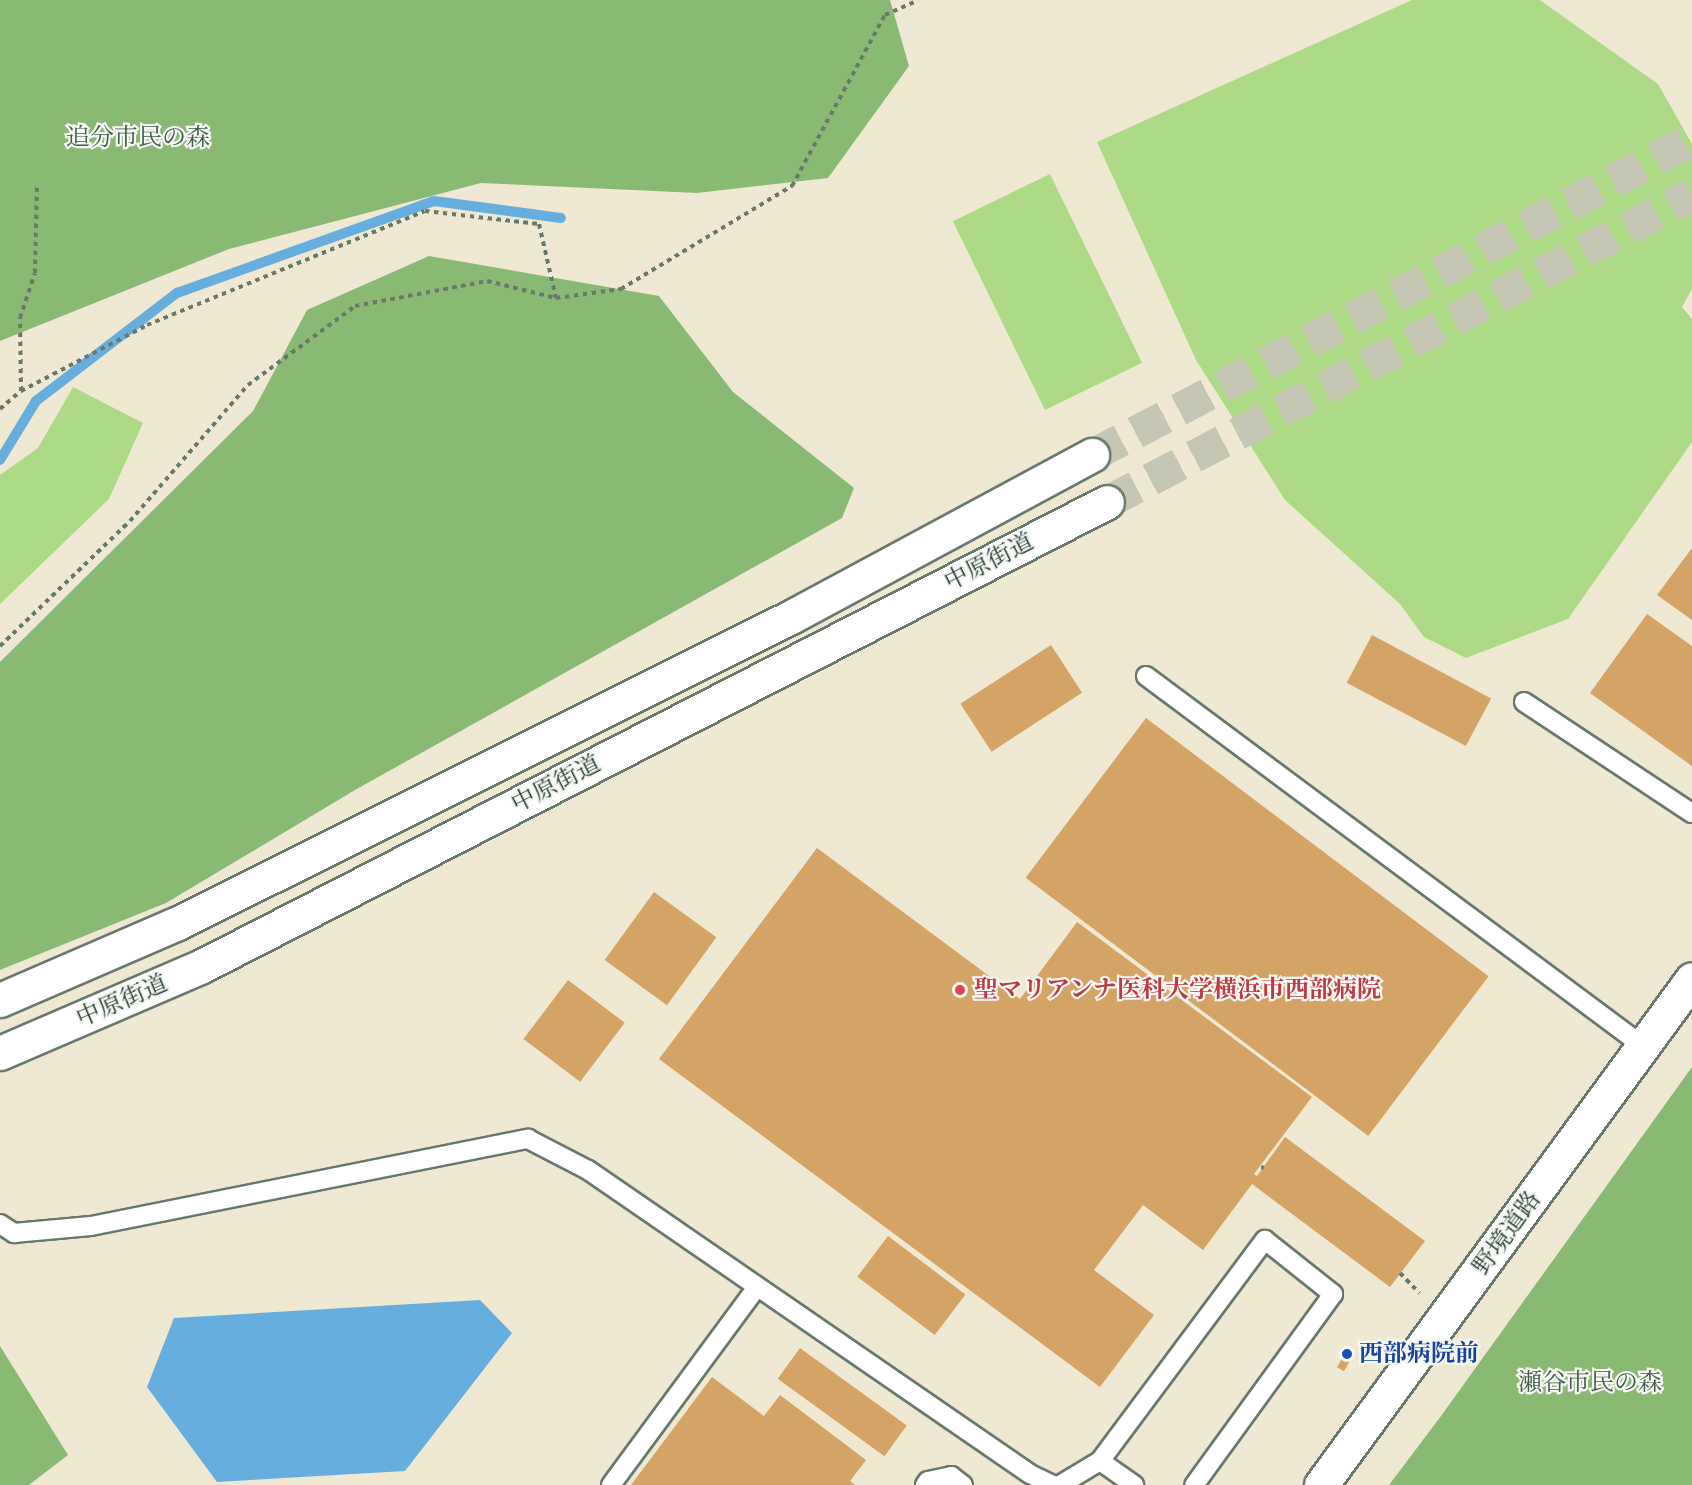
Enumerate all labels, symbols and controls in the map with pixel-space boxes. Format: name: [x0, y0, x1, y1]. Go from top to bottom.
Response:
park label: 追分市民の森: [66, 124, 210, 152]
street label: 中原街道: [940, 527, 1038, 597]
street label: 中原街道: [507, 749, 605, 819]
street label: 中原街道: [72, 969, 172, 1033]
place label: 聖マリアンナ医科大学横浜市西部病院: [974, 976, 1382, 1004]
marker: 聖マリアンナ医科大学横浜市西部病院: [951, 981, 969, 999]
street label: 野境道路: [1467, 1186, 1547, 1280]
place label: 西部病院前: [1359, 1340, 1479, 1368]
marker: 西部病院前: [1340, 1347, 1354, 1361]
park label: 瀬谷市民の森: [1518, 1369, 1662, 1397]

